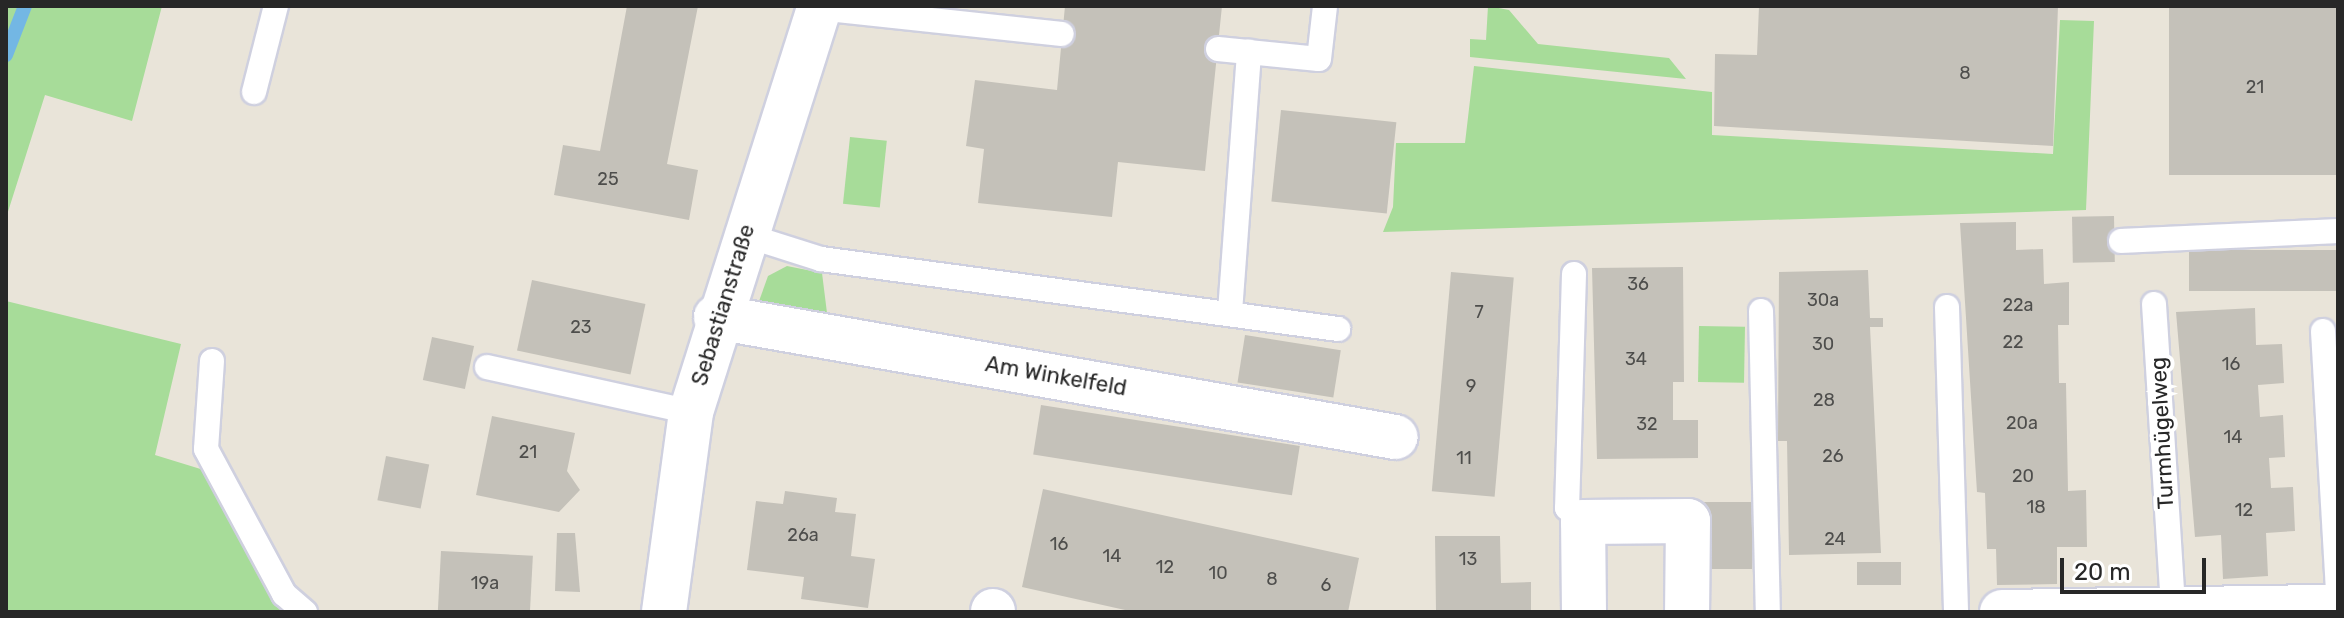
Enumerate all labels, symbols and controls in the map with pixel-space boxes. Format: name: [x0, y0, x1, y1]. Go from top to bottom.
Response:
house number: 8: [1959, 62, 1971, 84]
house number: 21: [2246, 76, 2264, 98]
house number: 25: [597, 168, 619, 190]
street label: Sebastianstraße: [686, 221, 760, 389]
house number: 36: [1627, 273, 1649, 295]
house number: 30a: [1807, 289, 1839, 311]
house number: 22a: [2002, 294, 2034, 316]
house number: 7: [1474, 301, 1484, 323]
house number: 23: [570, 316, 592, 338]
house number: 22: [2002, 331, 2024, 353]
house number: 30: [1812, 333, 1834, 355]
house number: 34: [1625, 348, 1647, 370]
street label: Am Winkelfeld: [983, 351, 1129, 401]
house number: 16: [2222, 353, 2240, 375]
street label: Turmhügelweg: [2145, 356, 2179, 510]
house number: 9: [1466, 375, 1476, 397]
house number: 28: [1813, 389, 1835, 411]
house number: 20a: [2006, 412, 2038, 434]
house number: 32: [1636, 413, 1658, 435]
house number: 14: [2224, 426, 2242, 448]
house number: 21: [519, 441, 537, 463]
house number: 26: [1822, 445, 1844, 467]
house number: 11: [1456, 447, 1472, 469]
house number: 20: [2012, 465, 2034, 487]
house number: 18: [2026, 496, 2046, 518]
house number: 12: [2235, 499, 2253, 521]
house number: 26a: [787, 524, 819, 546]
house number: 24: [1824, 528, 1846, 550]
house number: 16: [1050, 533, 1068, 555]
scale bar: [2064, 542, 2210, 592]
house number: 14: [1103, 545, 1121, 567]
house number: 13: [1459, 548, 1477, 570]
house number: 12: [1156, 556, 1174, 578]
text: 20 m: [2074, 558, 2131, 586]
house number: 10: [1208, 562, 1228, 584]
house number: 8: [1266, 568, 1278, 590]
house number: 19a: [471, 572, 499, 594]
house number: 6: [1321, 574, 1331, 596]

